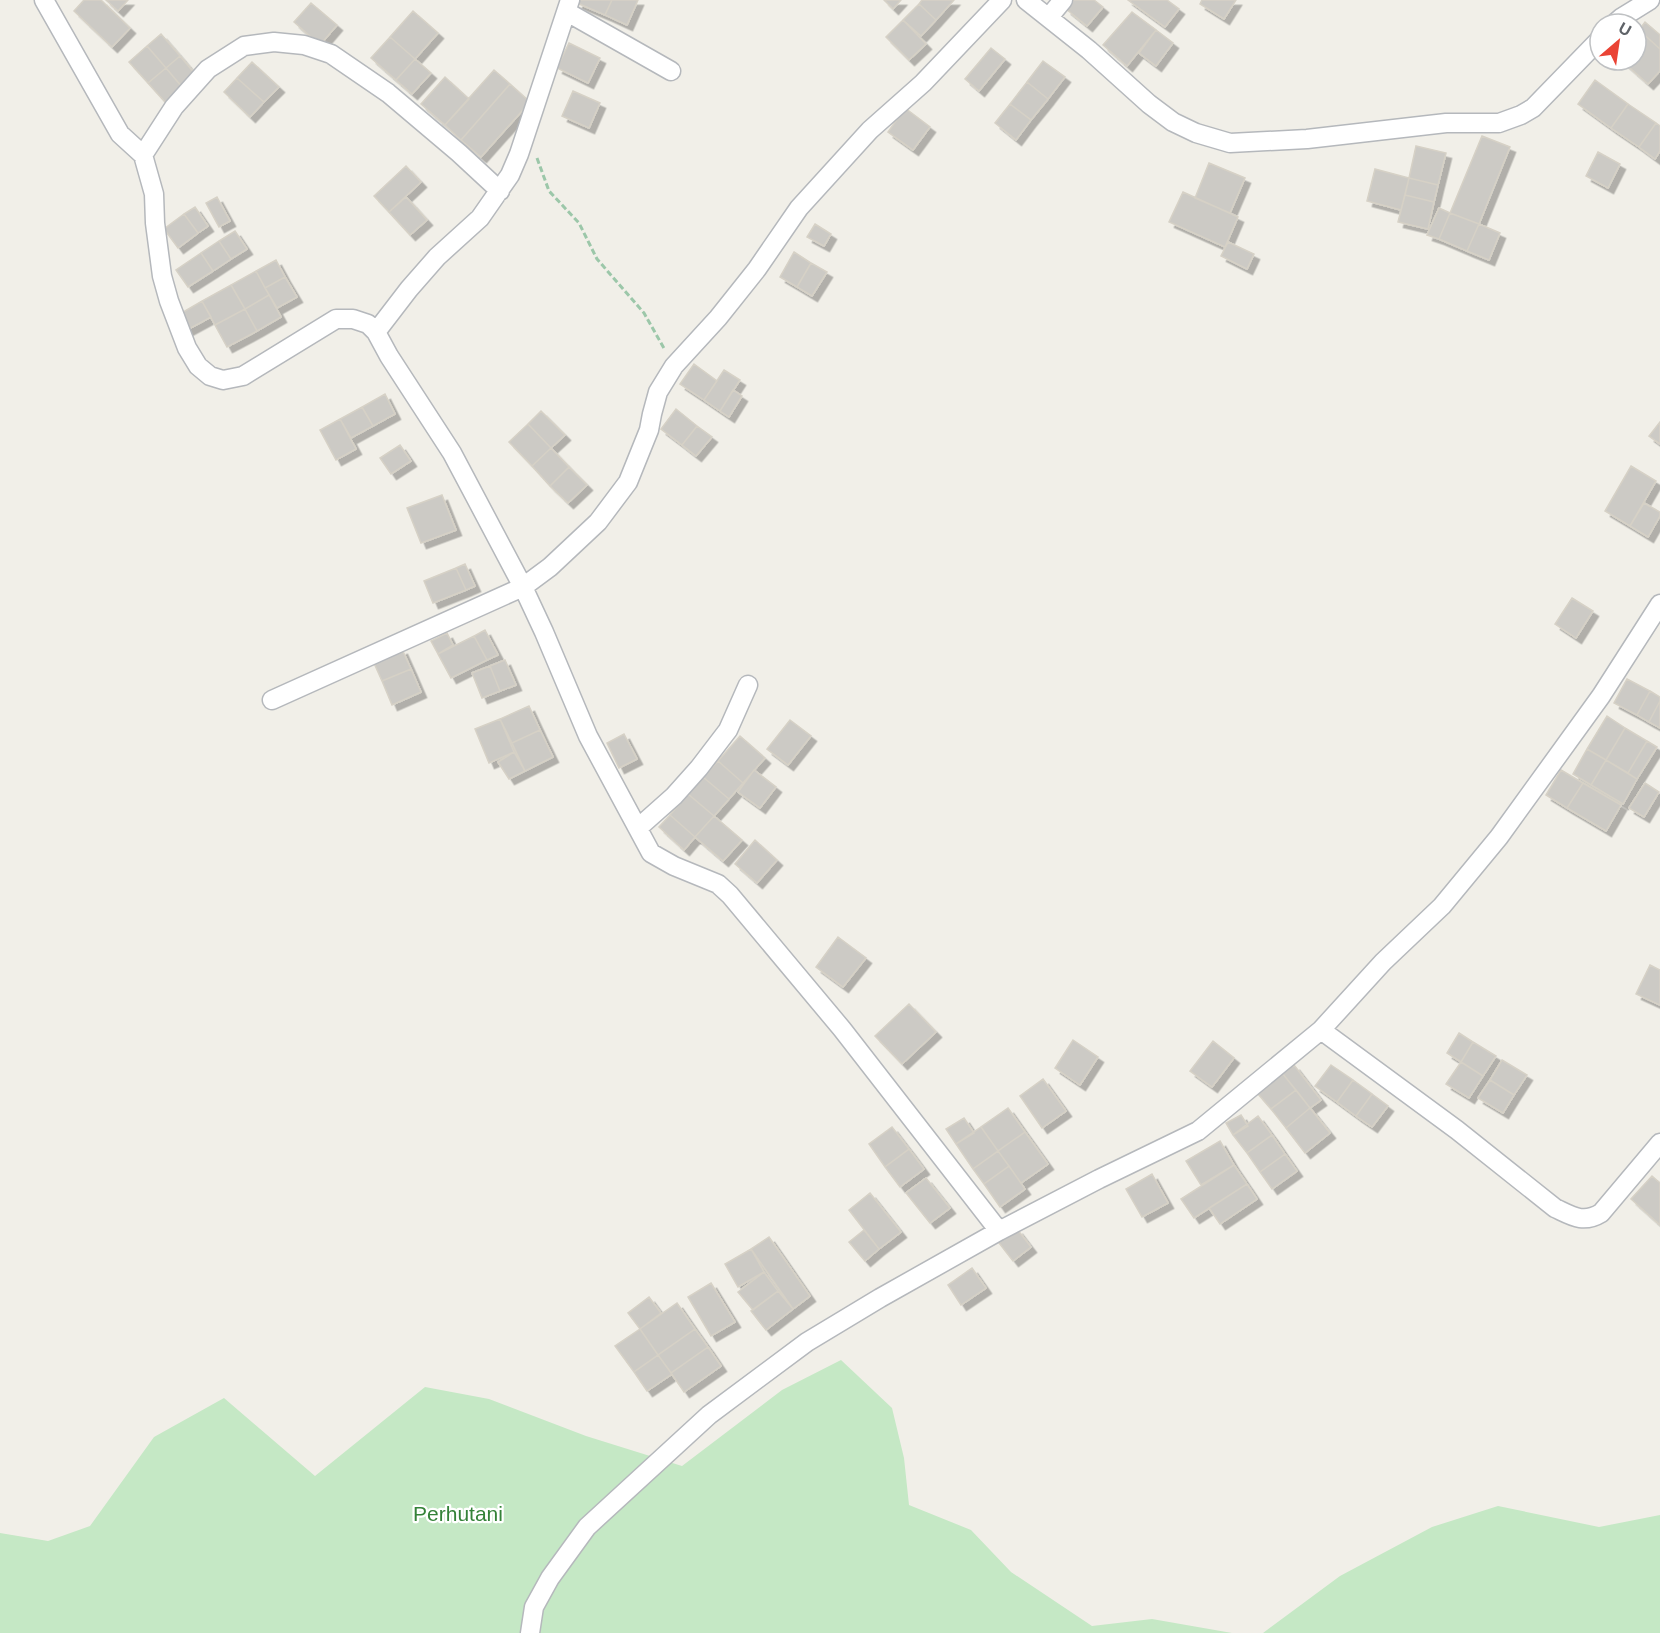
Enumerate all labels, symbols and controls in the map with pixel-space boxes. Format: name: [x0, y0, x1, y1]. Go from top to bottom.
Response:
north arrow: [1588, 12, 1648, 72]
text: U: [1616, 19, 1634, 40]
park label: Perhutani: [413, 1502, 503, 1525]

